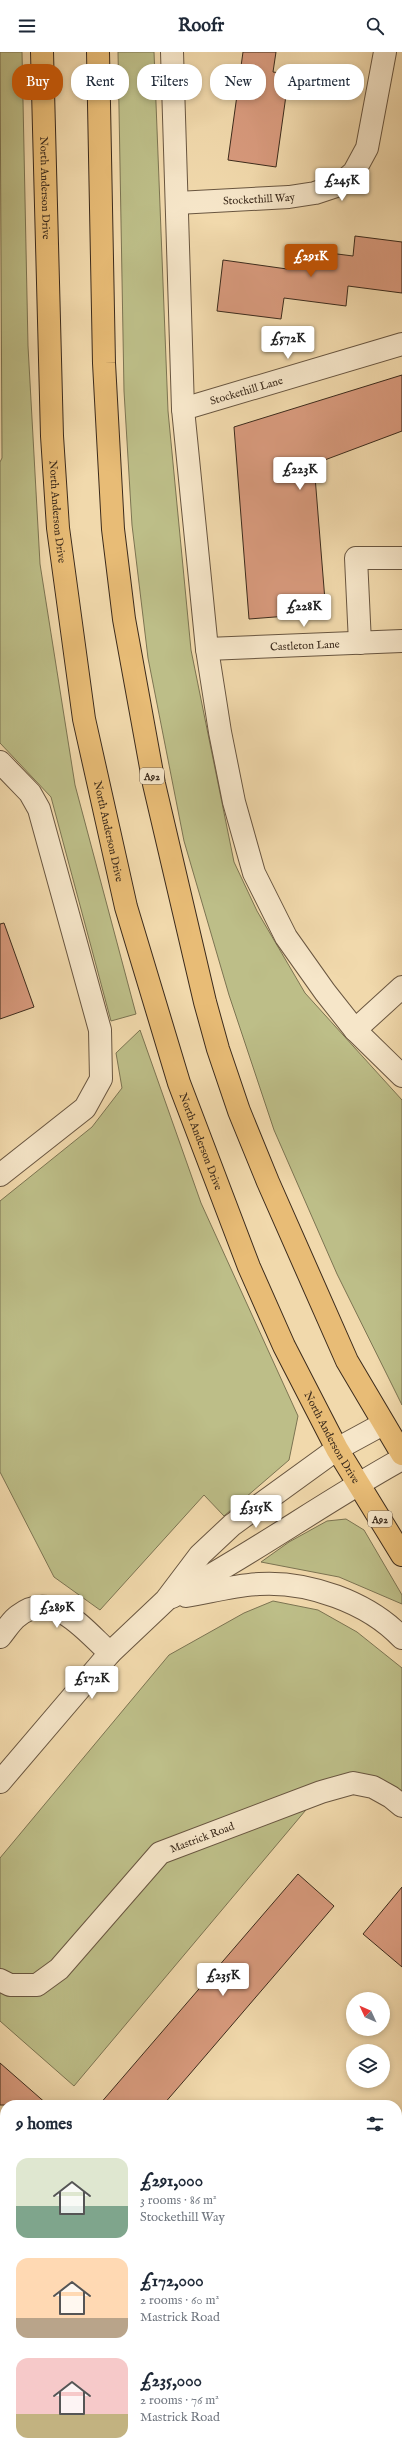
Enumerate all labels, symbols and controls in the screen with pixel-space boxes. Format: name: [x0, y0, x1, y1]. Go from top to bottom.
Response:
icon: menu: [16, 15, 38, 37]
text: Roofr: [178, 15, 224, 38]
icon: search: [364, 15, 386, 37]
chip: Buy: [12, 64, 63, 100]
chip: Rent: [71, 64, 129, 100]
chip: Filters: [137, 64, 202, 100]
chip: New: [210, 64, 266, 100]
chip: Apartment: [274, 64, 364, 100]
street label: North Anderson Drive: [36, 136, 53, 240]
pin: £245K: [314, 168, 370, 202]
text: £245K: [324, 172, 360, 189]
street label: Stockethill Way: [223, 190, 296, 209]
pin: £291K: [283, 244, 339, 278]
text: £291K: [294, 248, 328, 265]
pin: £572K: [260, 326, 316, 360]
text: £572K: [270, 330, 306, 347]
street label: Stockethill Lane: [208, 374, 285, 409]
pin: £223K: [272, 457, 328, 491]
street label: North Anderson Drive: [46, 460, 69, 564]
text: £223K: [282, 461, 318, 478]
pin: £228K: [276, 594, 332, 628]
text: £228K: [286, 598, 322, 615]
street label: Castleton Lane: [270, 638, 340, 654]
road number: A92: [140, 768, 164, 784]
street label: North Anderson Drive: [90, 779, 126, 883]
street label: North Anderson Drive: [175, 1091, 225, 1192]
street label: North Anderson Drive: [300, 1389, 362, 1486]
pin: £315K: [228, 1495, 284, 1529]
text: £315K: [240, 1499, 272, 1516]
road number: A92: [368, 1511, 392, 1527]
pin: £289K: [29, 1595, 85, 1629]
text: £289K: [39, 1599, 75, 1616]
pin: £172K: [64, 1666, 120, 1700]
text: £172K: [74, 1670, 110, 1687]
street label: Mastrick Road: [168, 1819, 236, 1857]
pin: £235K: [195, 1963, 251, 1997]
text: £235K: [206, 1967, 240, 1984]
north arrow: [346, 1992, 390, 2036]
map controls: [346, 1992, 390, 2088]
button: layers: [346, 2044, 390, 2088]
icon: filters: [364, 2113, 386, 2135]
text: 9 homes: [16, 2114, 72, 2135]
text: £291,000: [140, 2171, 203, 2192]
icon: home: [48, 2174, 96, 2222]
text: 3 rooms · 86 m²: [140, 2192, 217, 2209]
text: Stockethill Way: [140, 2209, 225, 2226]
text: £172,000: [140, 2271, 204, 2292]
icon: home: [48, 2274, 96, 2322]
text: 2 rooms · 60 m²: [140, 2292, 219, 2309]
text: Mastrick Road: [140, 2309, 220, 2326]
text: £235,000: [140, 2371, 202, 2392]
icon: home: [48, 2374, 96, 2422]
text: 2 rooms · 76 m²: [140, 2392, 219, 2409]
text: Mastrick Road: [140, 2409, 220, 2426]

